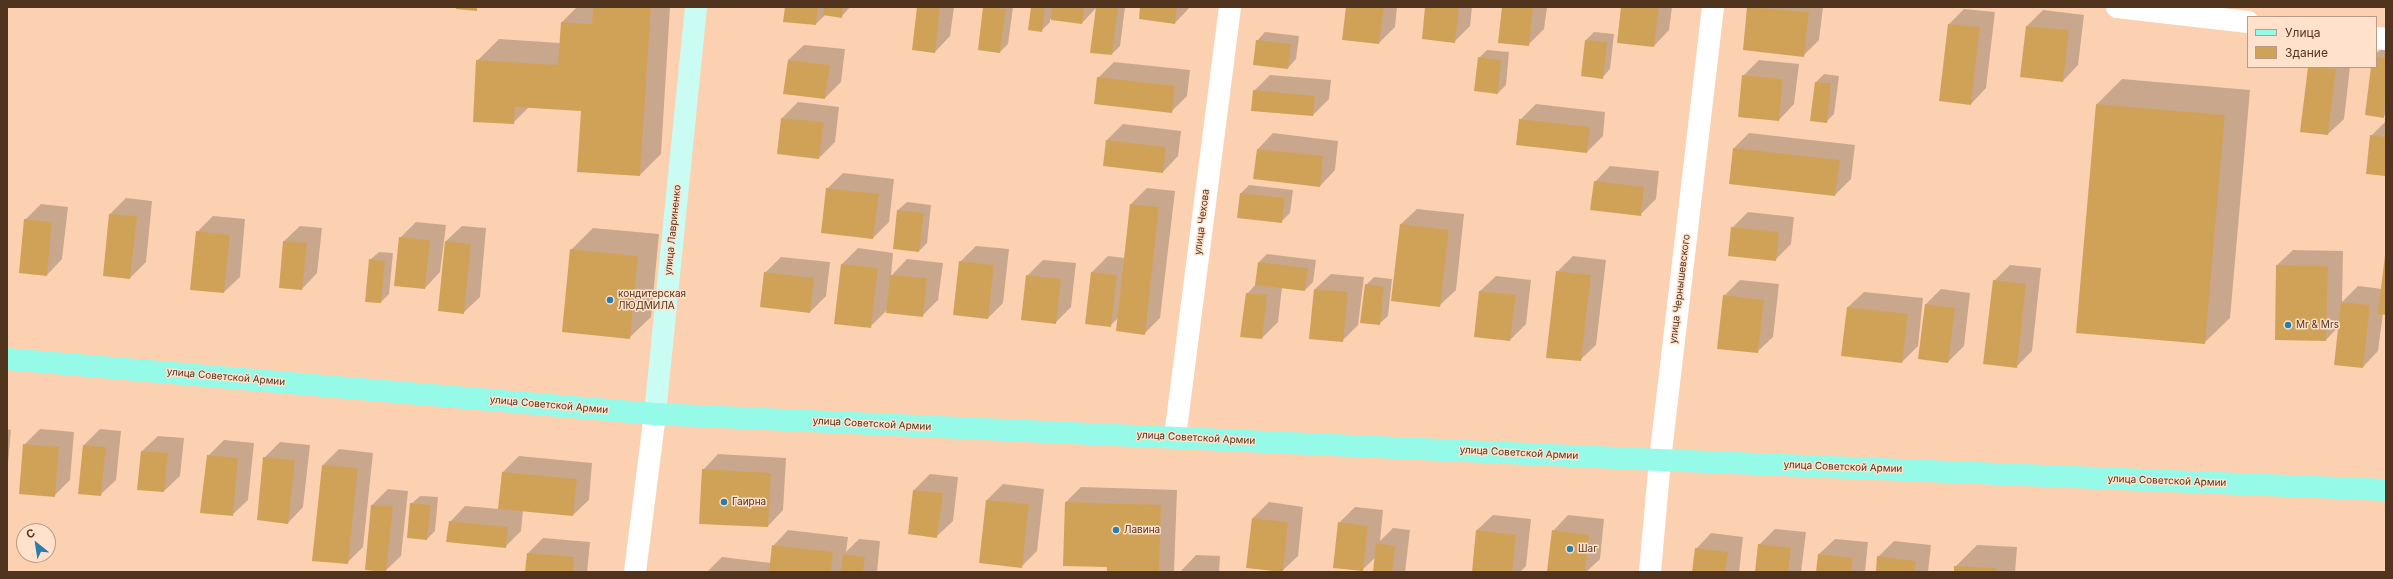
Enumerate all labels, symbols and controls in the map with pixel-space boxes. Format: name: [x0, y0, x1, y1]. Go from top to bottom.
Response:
legend: [2247, 16, 2377, 68]
text: Улица: [2285, 25, 2320, 40]
text: Здание: [2285, 45, 2328, 60]
street label: улица Лавриненко: [662, 184, 684, 276]
street label: улица Чехова: [1192, 188, 1212, 256]
street label: улица Чернышевского: [1667, 234, 1693, 344]
place label: кондитерская ЛЮДМИЛА: [618, 288, 686, 312]
marker: кондитерская ЛЮДМИЛА: [605, 295, 615, 305]
place label: Mr & Mrs: [2296, 319, 2339, 331]
marker: Mr & Mrs: [2283, 320, 2293, 330]
street label: улица Советской Армии: [166, 366, 286, 388]
street label: улица Советской Армии: [489, 394, 609, 416]
street label: улица Советской Армии: [812, 415, 932, 433]
street label: улица Советской Армии: [1136, 429, 1256, 447]
street label: улица Советской Армии: [1459, 444, 1579, 462]
street label: улица Советской Армии: [1783, 459, 1903, 475]
street label: улица Советской Армии: [2107, 473, 2227, 489]
place label: Гаирна: [732, 496, 766, 508]
marker: Гаирна: [719, 497, 729, 507]
north arrow: [16, 523, 56, 563]
place label: Лавина: [1124, 524, 1160, 536]
text: С: [23, 525, 38, 542]
marker: Лавина: [1111, 525, 1121, 535]
place label: Шаг: [1578, 543, 1598, 555]
marker: Шаг: [1565, 544, 1575, 554]

